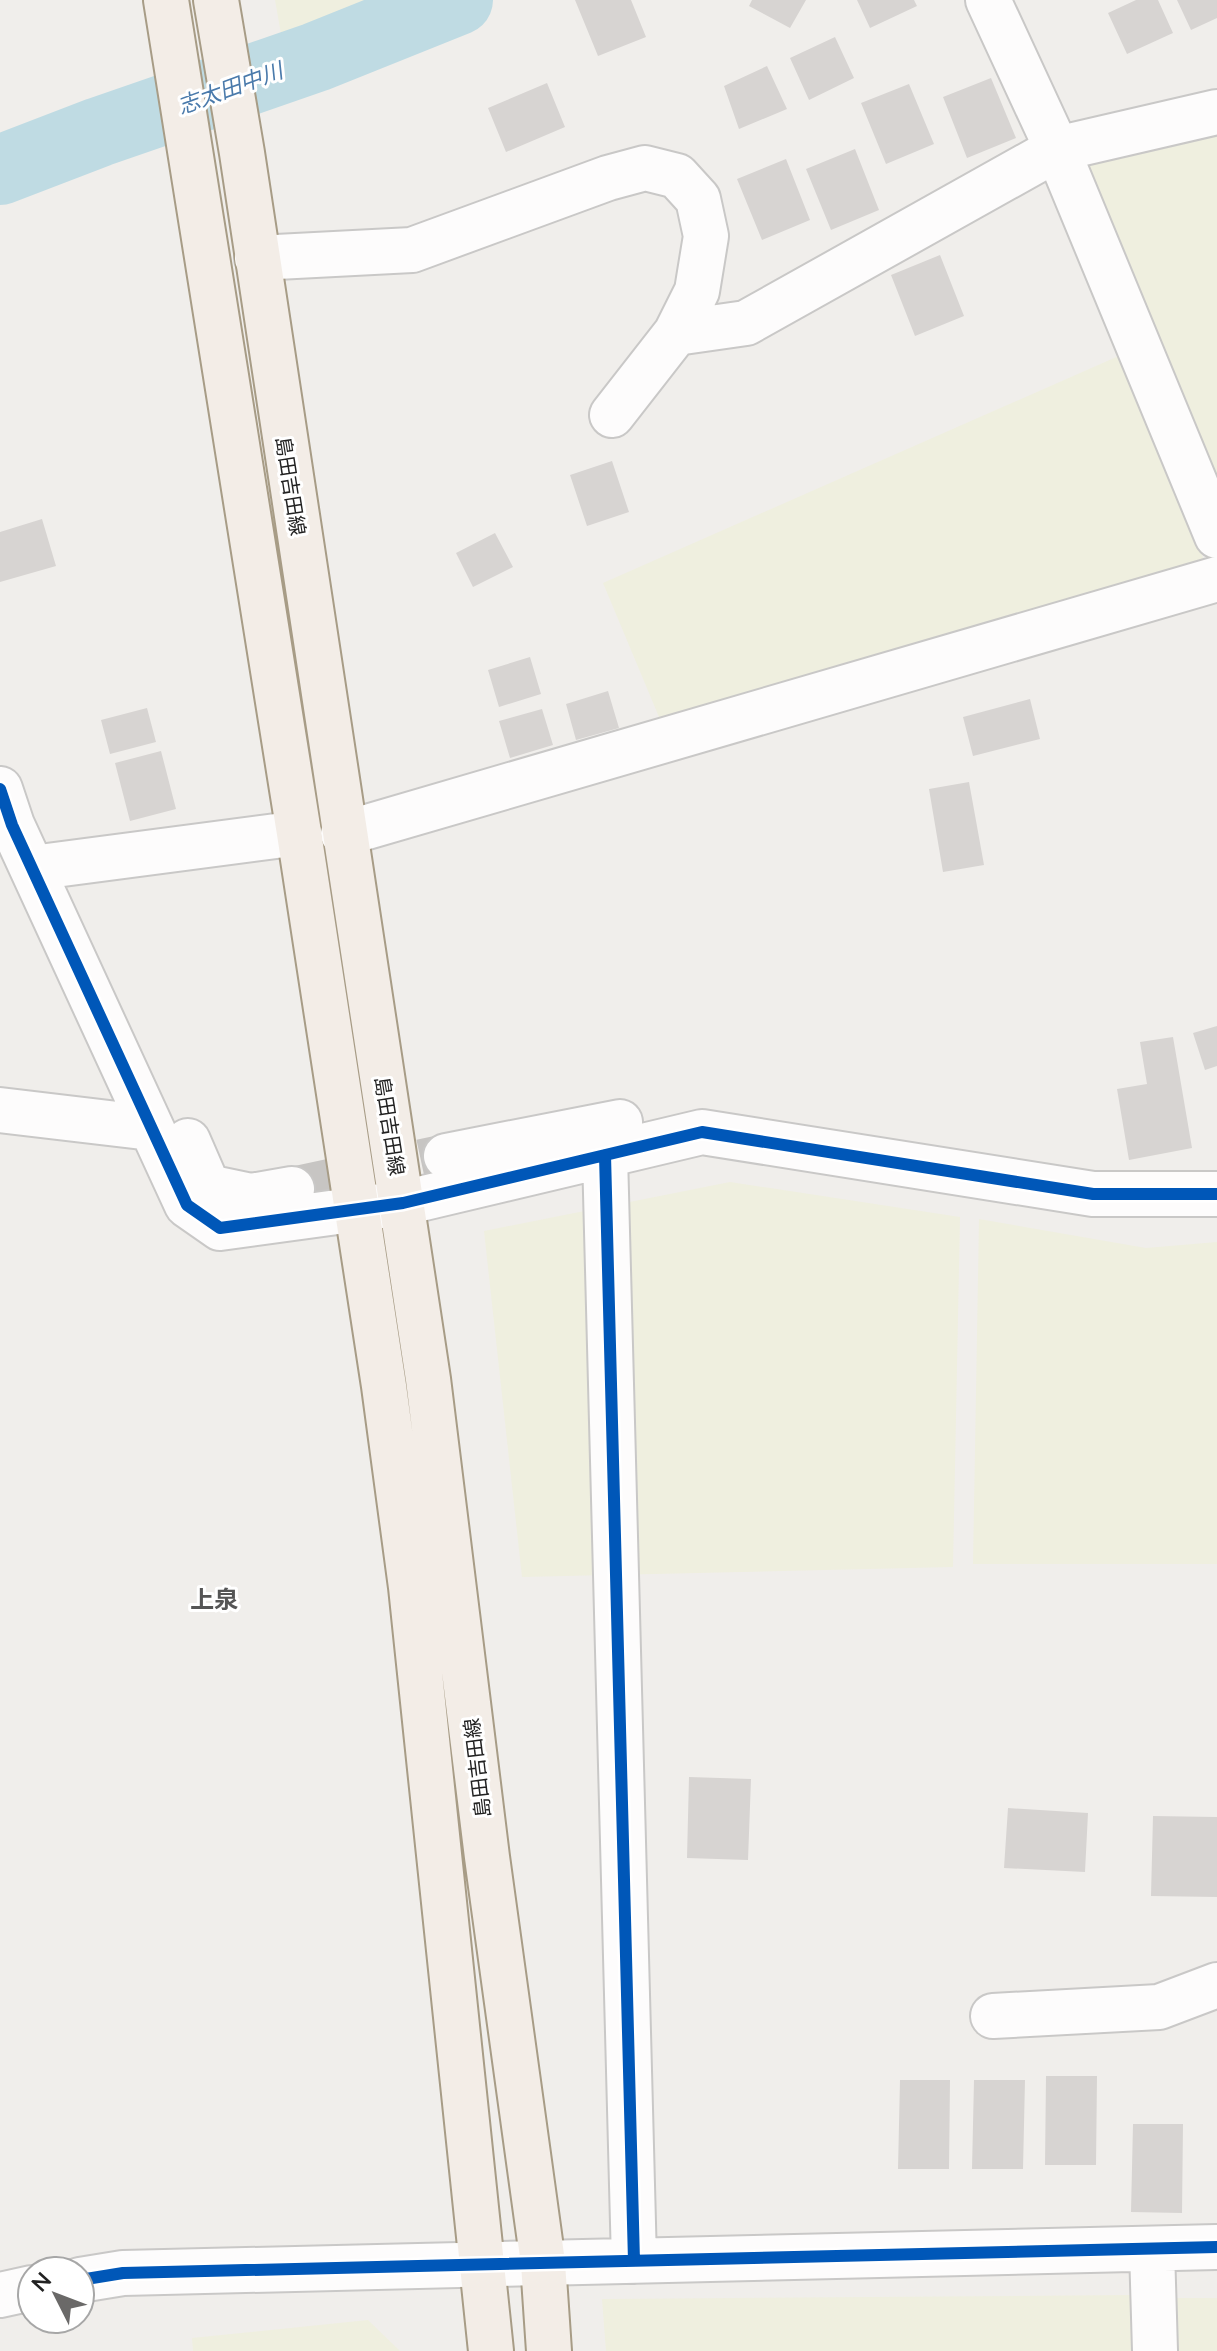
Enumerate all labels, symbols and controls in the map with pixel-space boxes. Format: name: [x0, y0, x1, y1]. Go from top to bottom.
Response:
water label: 志太田中川: [174, 55, 288, 120]
street label: 島田吉田線: [271, 435, 311, 537]
street label: 島田吉田線: [370, 1075, 410, 1177]
district label: 上泉: [190, 1584, 238, 1614]
street label: 島田吉田線: [458, 1717, 496, 1819]
north arrow: [16, 2255, 96, 2335]
text: N: [25, 2266, 57, 2297]

